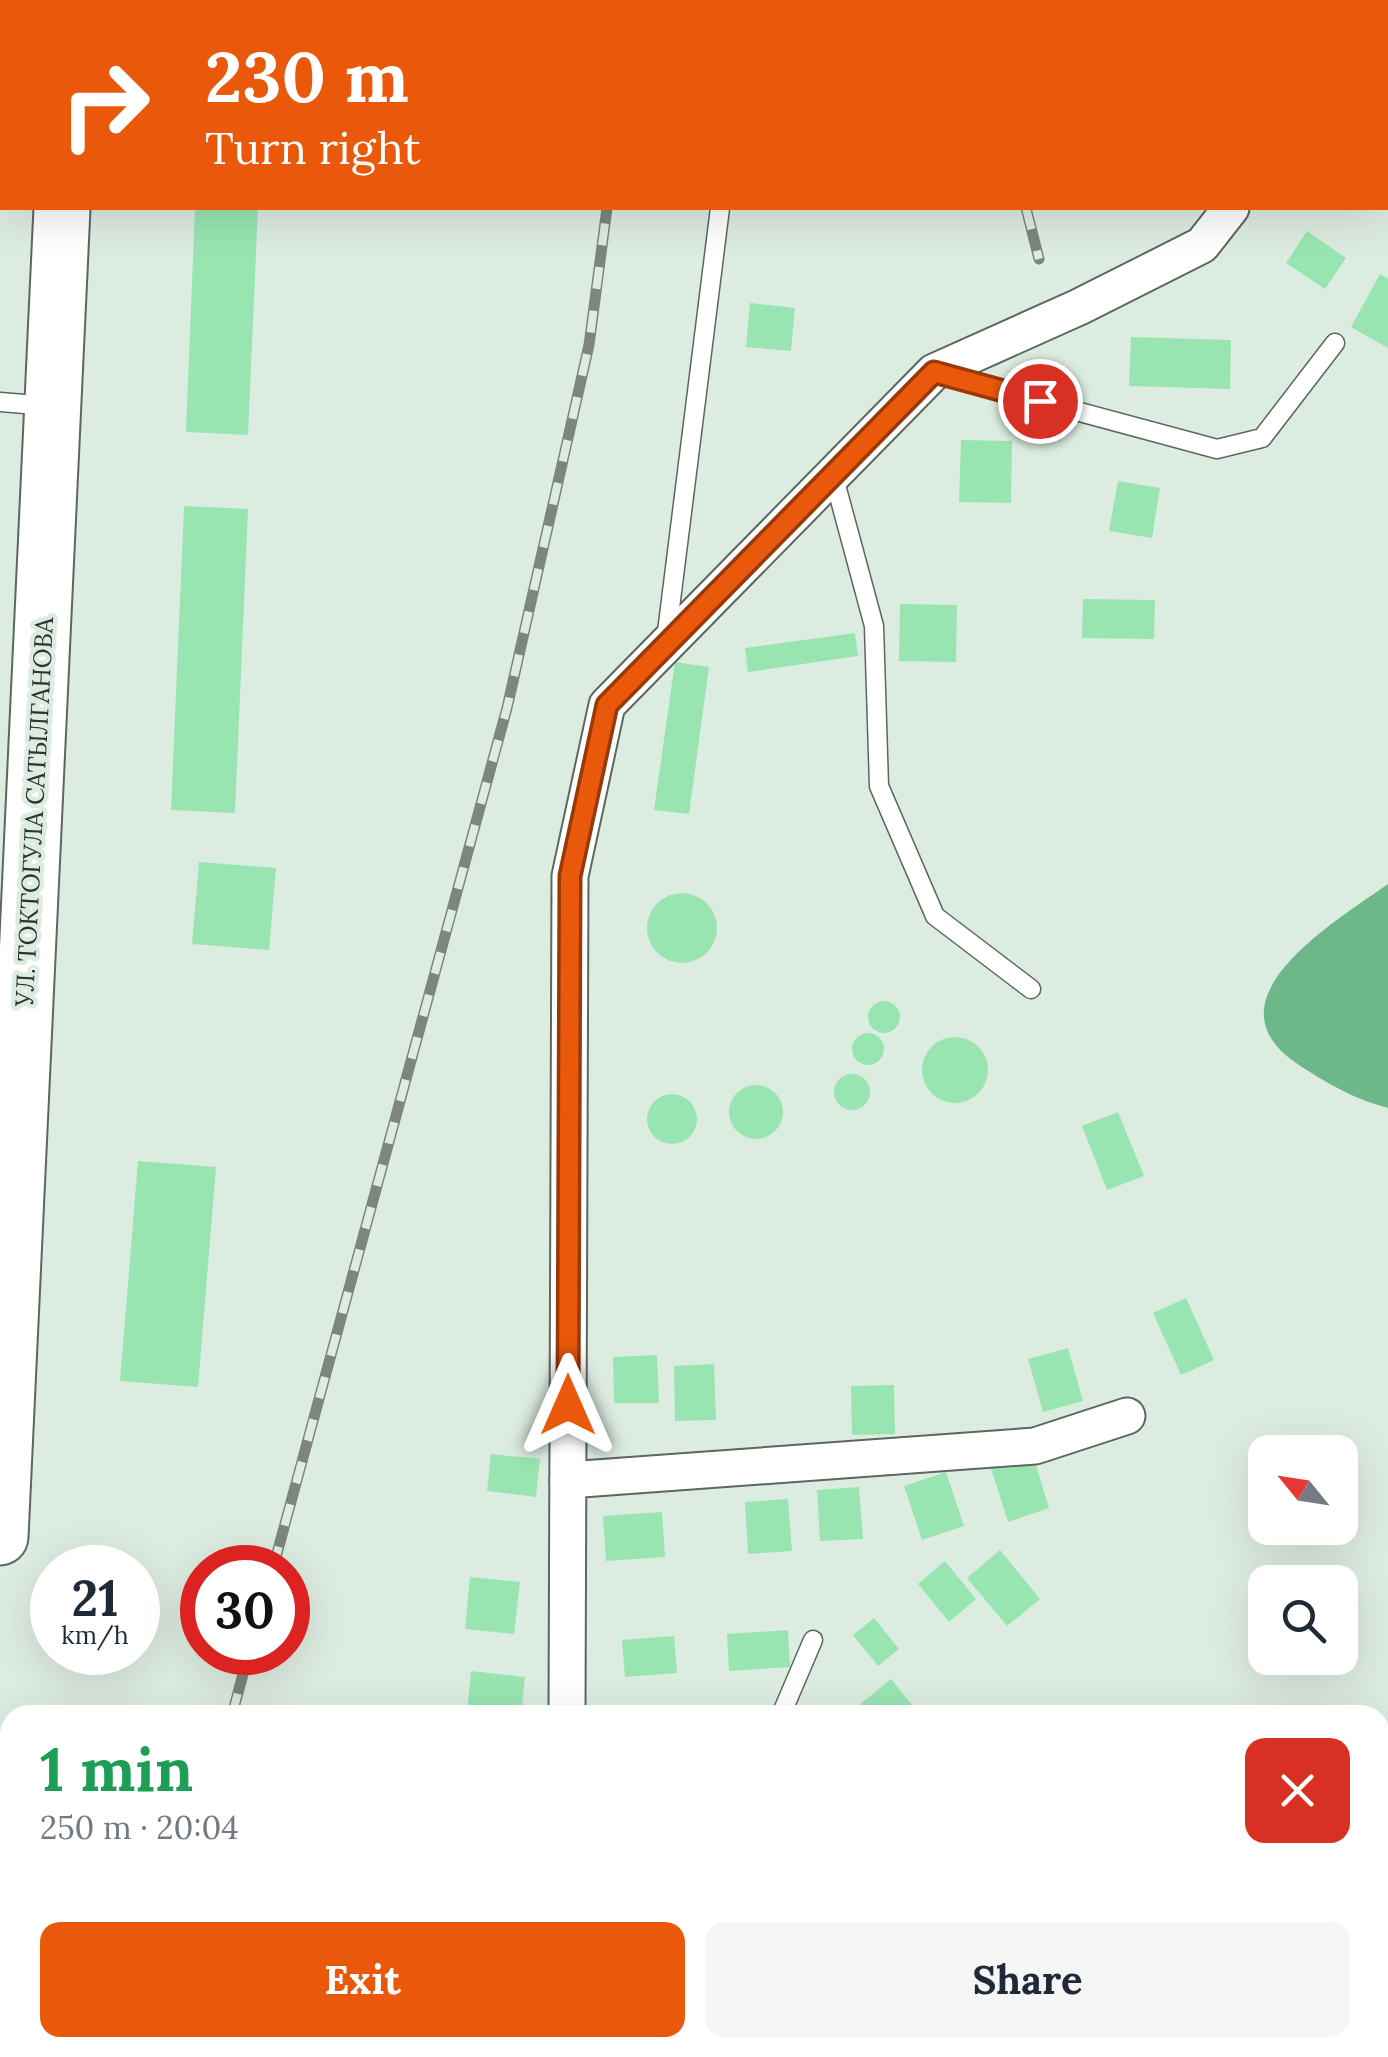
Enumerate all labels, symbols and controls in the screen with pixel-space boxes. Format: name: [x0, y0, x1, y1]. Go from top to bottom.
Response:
text: 230 m: [205, 32, 409, 121]
icon: right: [40, 40, 170, 170]
text: Turn right: [205, 119, 421, 176]
pin: [998, 359, 1083, 444]
icon: arrive: [1013, 374, 1068, 429]
street label: УЛ. ТОКТОГУЛА САТЫЛГАНОВА: [8, 616, 60, 1008]
position arrow: [516, 1353, 620, 1457]
north arrow: [1248, 1435, 1358, 1545]
map controls: [1248, 1435, 1358, 1675]
speed limit sign: 30: [180, 1545, 310, 1675]
button: search: [1248, 1565, 1358, 1675]
text: 21: [72, 1566, 118, 1630]
text: km/h: [61, 1619, 129, 1651]
text: 1 min: [40, 1731, 193, 1807]
button: close: [1245, 1738, 1350, 1843]
text: 250 m · 20:04: [40, 1807, 239, 1848]
button: Exit: [40, 1922, 685, 2037]
button: Share: [705, 1922, 1350, 2037]

